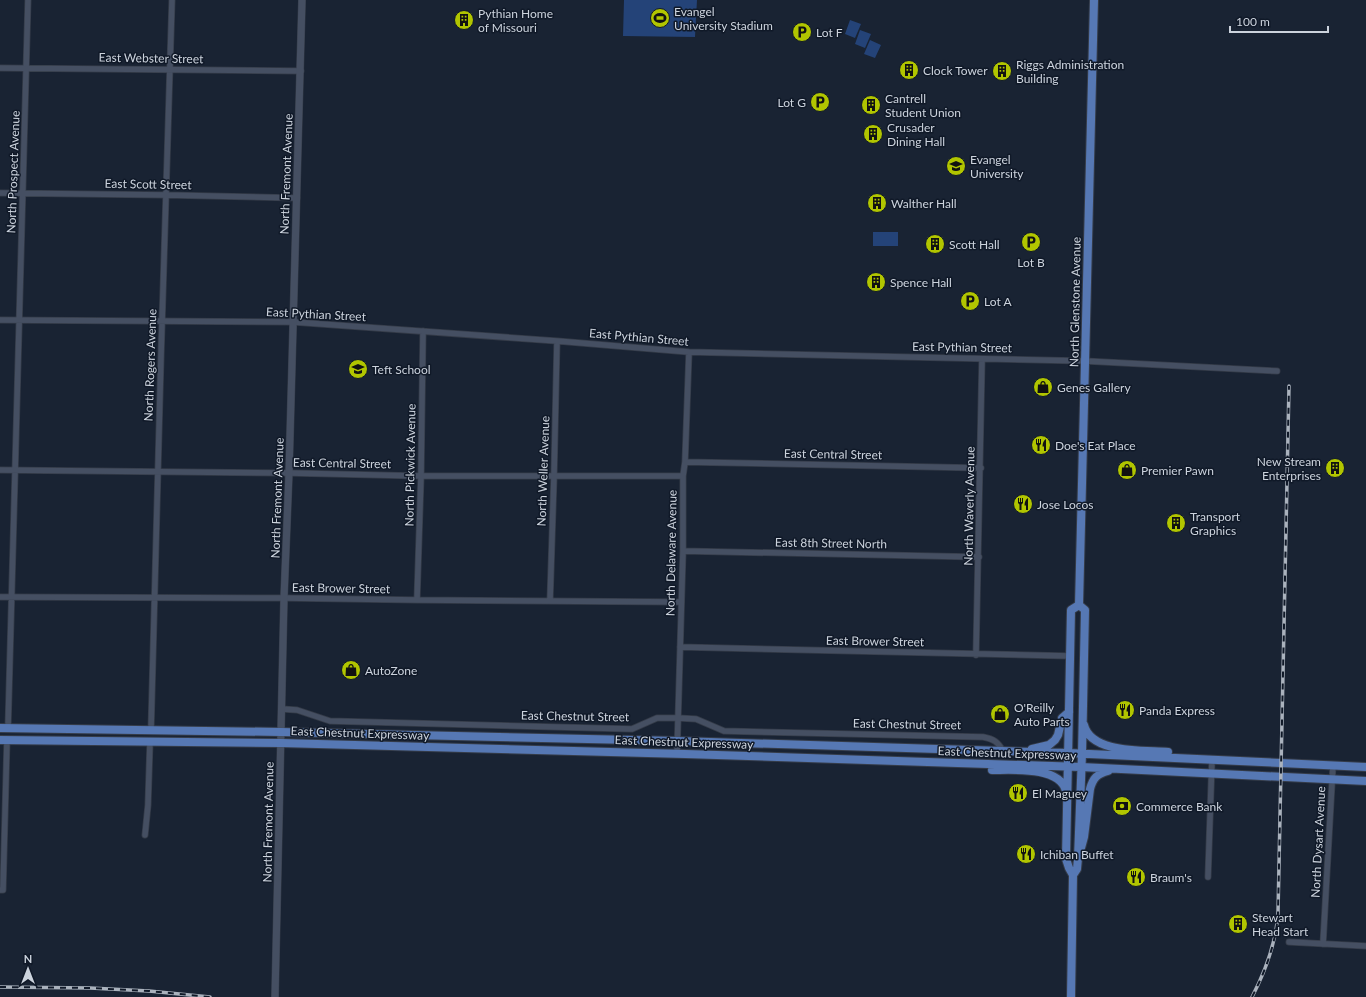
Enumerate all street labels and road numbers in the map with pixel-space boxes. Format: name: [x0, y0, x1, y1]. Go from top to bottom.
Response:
street label: East Webster Street: [99, 50, 204, 66]
street label: North Prospect Avenue: [3, 110, 23, 234]
street label: North Fremont Avenue: [276, 113, 296, 235]
street label: East Scott Street: [104, 176, 192, 192]
street label: North Glenstone Avenue: [1066, 237, 1084, 367]
street label: East Pythian Street: [266, 304, 367, 324]
street label: North Rogers Avenue: [141, 309, 159, 421]
street label: East Pythian Street: [589, 325, 690, 349]
street label: East Pythian Street: [912, 339, 1013, 355]
street label: North Pickwick Avenue: [401, 404, 419, 526]
street label: North Weller Avenue: [534, 415, 552, 527]
street label: North Fremont Avenue: [267, 437, 287, 559]
street label: East Central Street: [784, 446, 883, 462]
street label: North Waverly Avenue: [960, 446, 978, 566]
street label: East Central Street: [293, 455, 392, 471]
street label: North Delaware Avenue: [662, 490, 680, 616]
street label: East 8th Street North: [775, 535, 887, 551]
street label: East Brower Street: [292, 580, 391, 596]
street label: East Brower Street: [826, 633, 925, 649]
street label: East Chestnut Street: [521, 708, 630, 724]
street label: East Chestnut Street: [853, 716, 962, 732]
street label: East Chestnut Expressway: [291, 723, 430, 743]
street label: East Chestnut Expressway: [615, 732, 754, 752]
street label: East Chestnut Expressway: [938, 743, 1077, 763]
street label: North Fremont Avenue: [259, 761, 277, 883]
street label: North Dysart Avenue: [1308, 786, 1328, 898]

